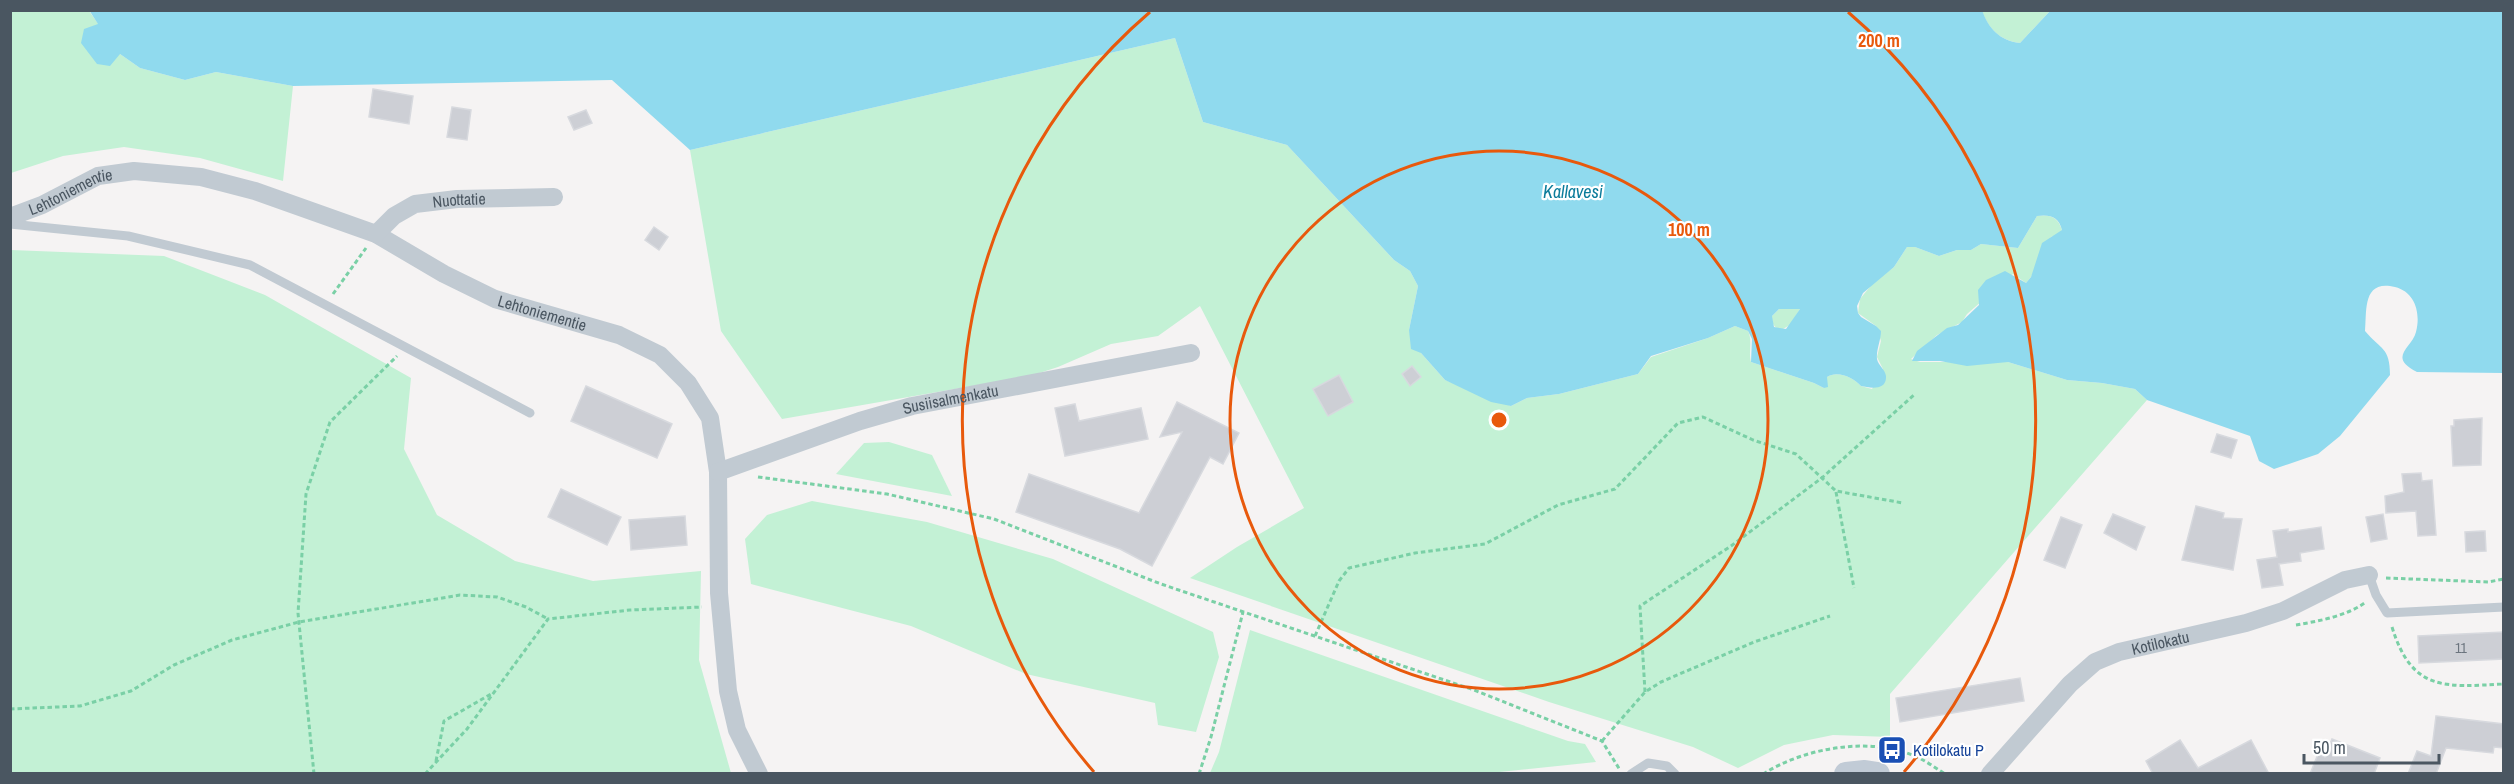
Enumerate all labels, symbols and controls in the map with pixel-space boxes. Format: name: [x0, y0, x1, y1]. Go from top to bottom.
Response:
text: 200 m: [1858, 28, 1900, 53]
street label: Lehtoniementie: [25, 163, 114, 220]
water label: Kallavesi: [1543, 179, 1603, 204]
street label: Nuottatie: [431, 187, 486, 213]
text: 100 m: [1668, 217, 1710, 242]
street label: Lehtoniementie: [495, 289, 589, 336]
street label: Susiisalmenkatu: [900, 379, 1000, 419]
centre of rings: [1489, 410, 1509, 430]
street label: Kotilokatu: [2129, 625, 2191, 660]
house number: 11: [2455, 639, 2468, 657]
scale bar: [2304, 727, 2439, 765]
bus stop icon: Kotilokatu P: [1876, 734, 1908, 766]
text: 50 m: [2313, 735, 2346, 760]
place label: Kotilokatu P: [1913, 739, 1984, 761]

